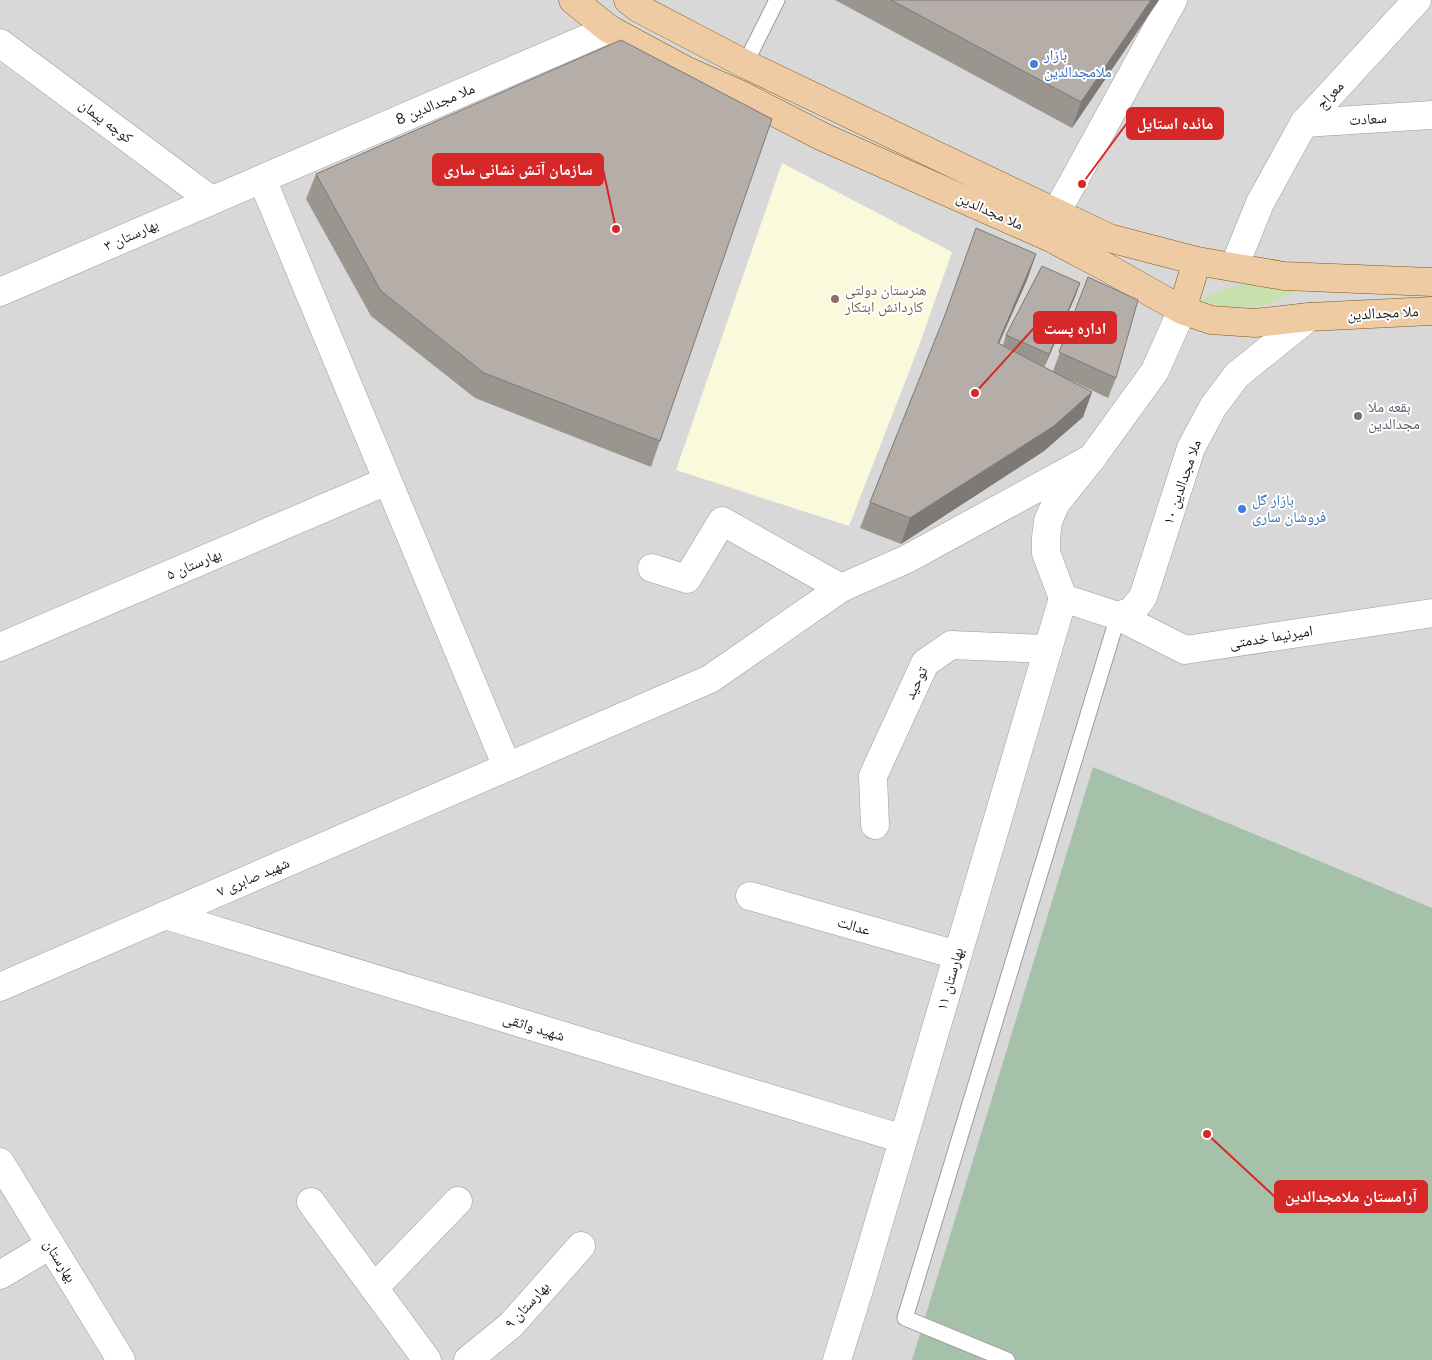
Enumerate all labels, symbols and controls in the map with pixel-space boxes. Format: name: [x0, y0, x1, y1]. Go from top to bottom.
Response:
place label: بازار ملامجدالدین: [1043, 46, 1112, 82]
marker: بازار ملامجدالدین: [1028, 58, 1040, 70]
street label: معراج: [1312, 77, 1348, 114]
street label: ملا مجدالدین 8: [393, 79, 478, 130]
street label: کوچه پیمان: [75, 95, 136, 148]
callout: مائده استایل: [1127, 108, 1223, 139]
street label: سعادت: [1349, 109, 1388, 129]
text: مائده استایل: [1137, 114, 1213, 133]
callout: سازمان آتش نشانی ساری: [433, 154, 603, 185]
text: سازمان آتش نشانی ساری: [443, 160, 593, 179]
street label: ملا مجدالدین: [953, 188, 1026, 235]
street label: بهارستان ٣: [101, 215, 161, 256]
place label: هنرستان دولتی کاردانش ابتکار: [844, 281, 927, 317]
marker: هنرستان دولتی کاردانش ابتکار: [829, 293, 841, 305]
street label: ملا مجدالدین: [1347, 302, 1419, 325]
callout: اداره پست: [1034, 312, 1116, 343]
text: اداره پست: [1044, 319, 1106, 338]
place label: بقعه ملا مجدالدين: [1368, 398, 1420, 434]
marker: بقعه ملا مجدالدين: [1352, 410, 1364, 422]
street label: ملا مجدالدین ١٠: [1159, 437, 1206, 527]
place label: بازار گل فروشان ساری: [1252, 491, 1326, 527]
marker: بازار گل فروشان ساری: [1236, 503, 1248, 515]
street label: بهارستان ۵: [164, 544, 224, 584]
street label: امیرنیما خدمتی: [1228, 622, 1314, 653]
street label: توحید: [900, 663, 932, 702]
street label: شهید صابری ٧: [214, 854, 293, 901]
street label: عدالت: [835, 913, 873, 939]
street label: بهارستان ۱۱: [932, 946, 968, 1013]
street label: شهید واثقی: [501, 1009, 567, 1046]
callout: آرامستان ملامجدالدین: [1275, 1181, 1427, 1212]
text: آرامستان ملامجدالدین: [1285, 1187, 1418, 1206]
street label: بهارستان: [39, 1236, 80, 1286]
street label: بهارستان ٩: [501, 1278, 554, 1333]

